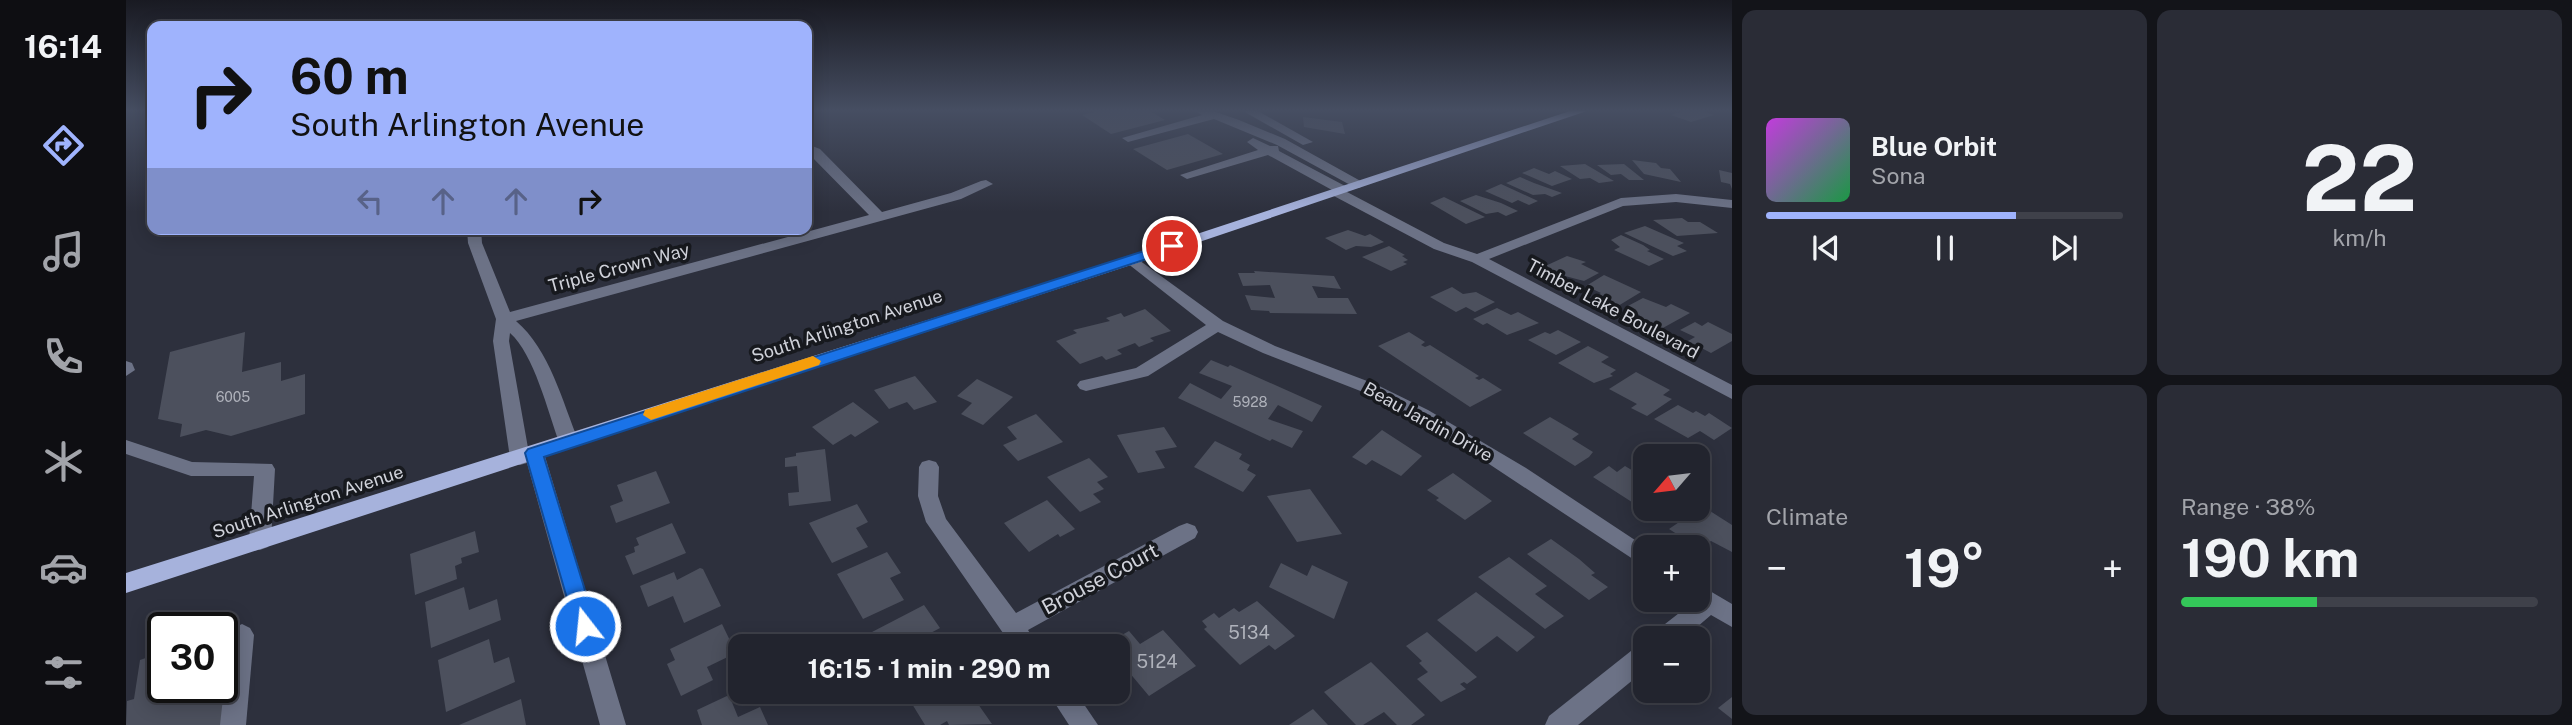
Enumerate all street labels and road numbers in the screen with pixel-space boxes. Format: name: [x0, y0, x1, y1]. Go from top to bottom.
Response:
street label: Triple Crown Way: [546, 238, 692, 296]
street label: Timber Lake Boulevard: [1524, 254, 1703, 363]
street label: South Arlington Avenue: [749, 285, 945, 366]
street label: Beau Jardin Drive: [1360, 377, 1496, 466]
street label: South Arlington Avenue: [210, 461, 406, 542]
street label: Brouse Court: [1037, 537, 1162, 620]

